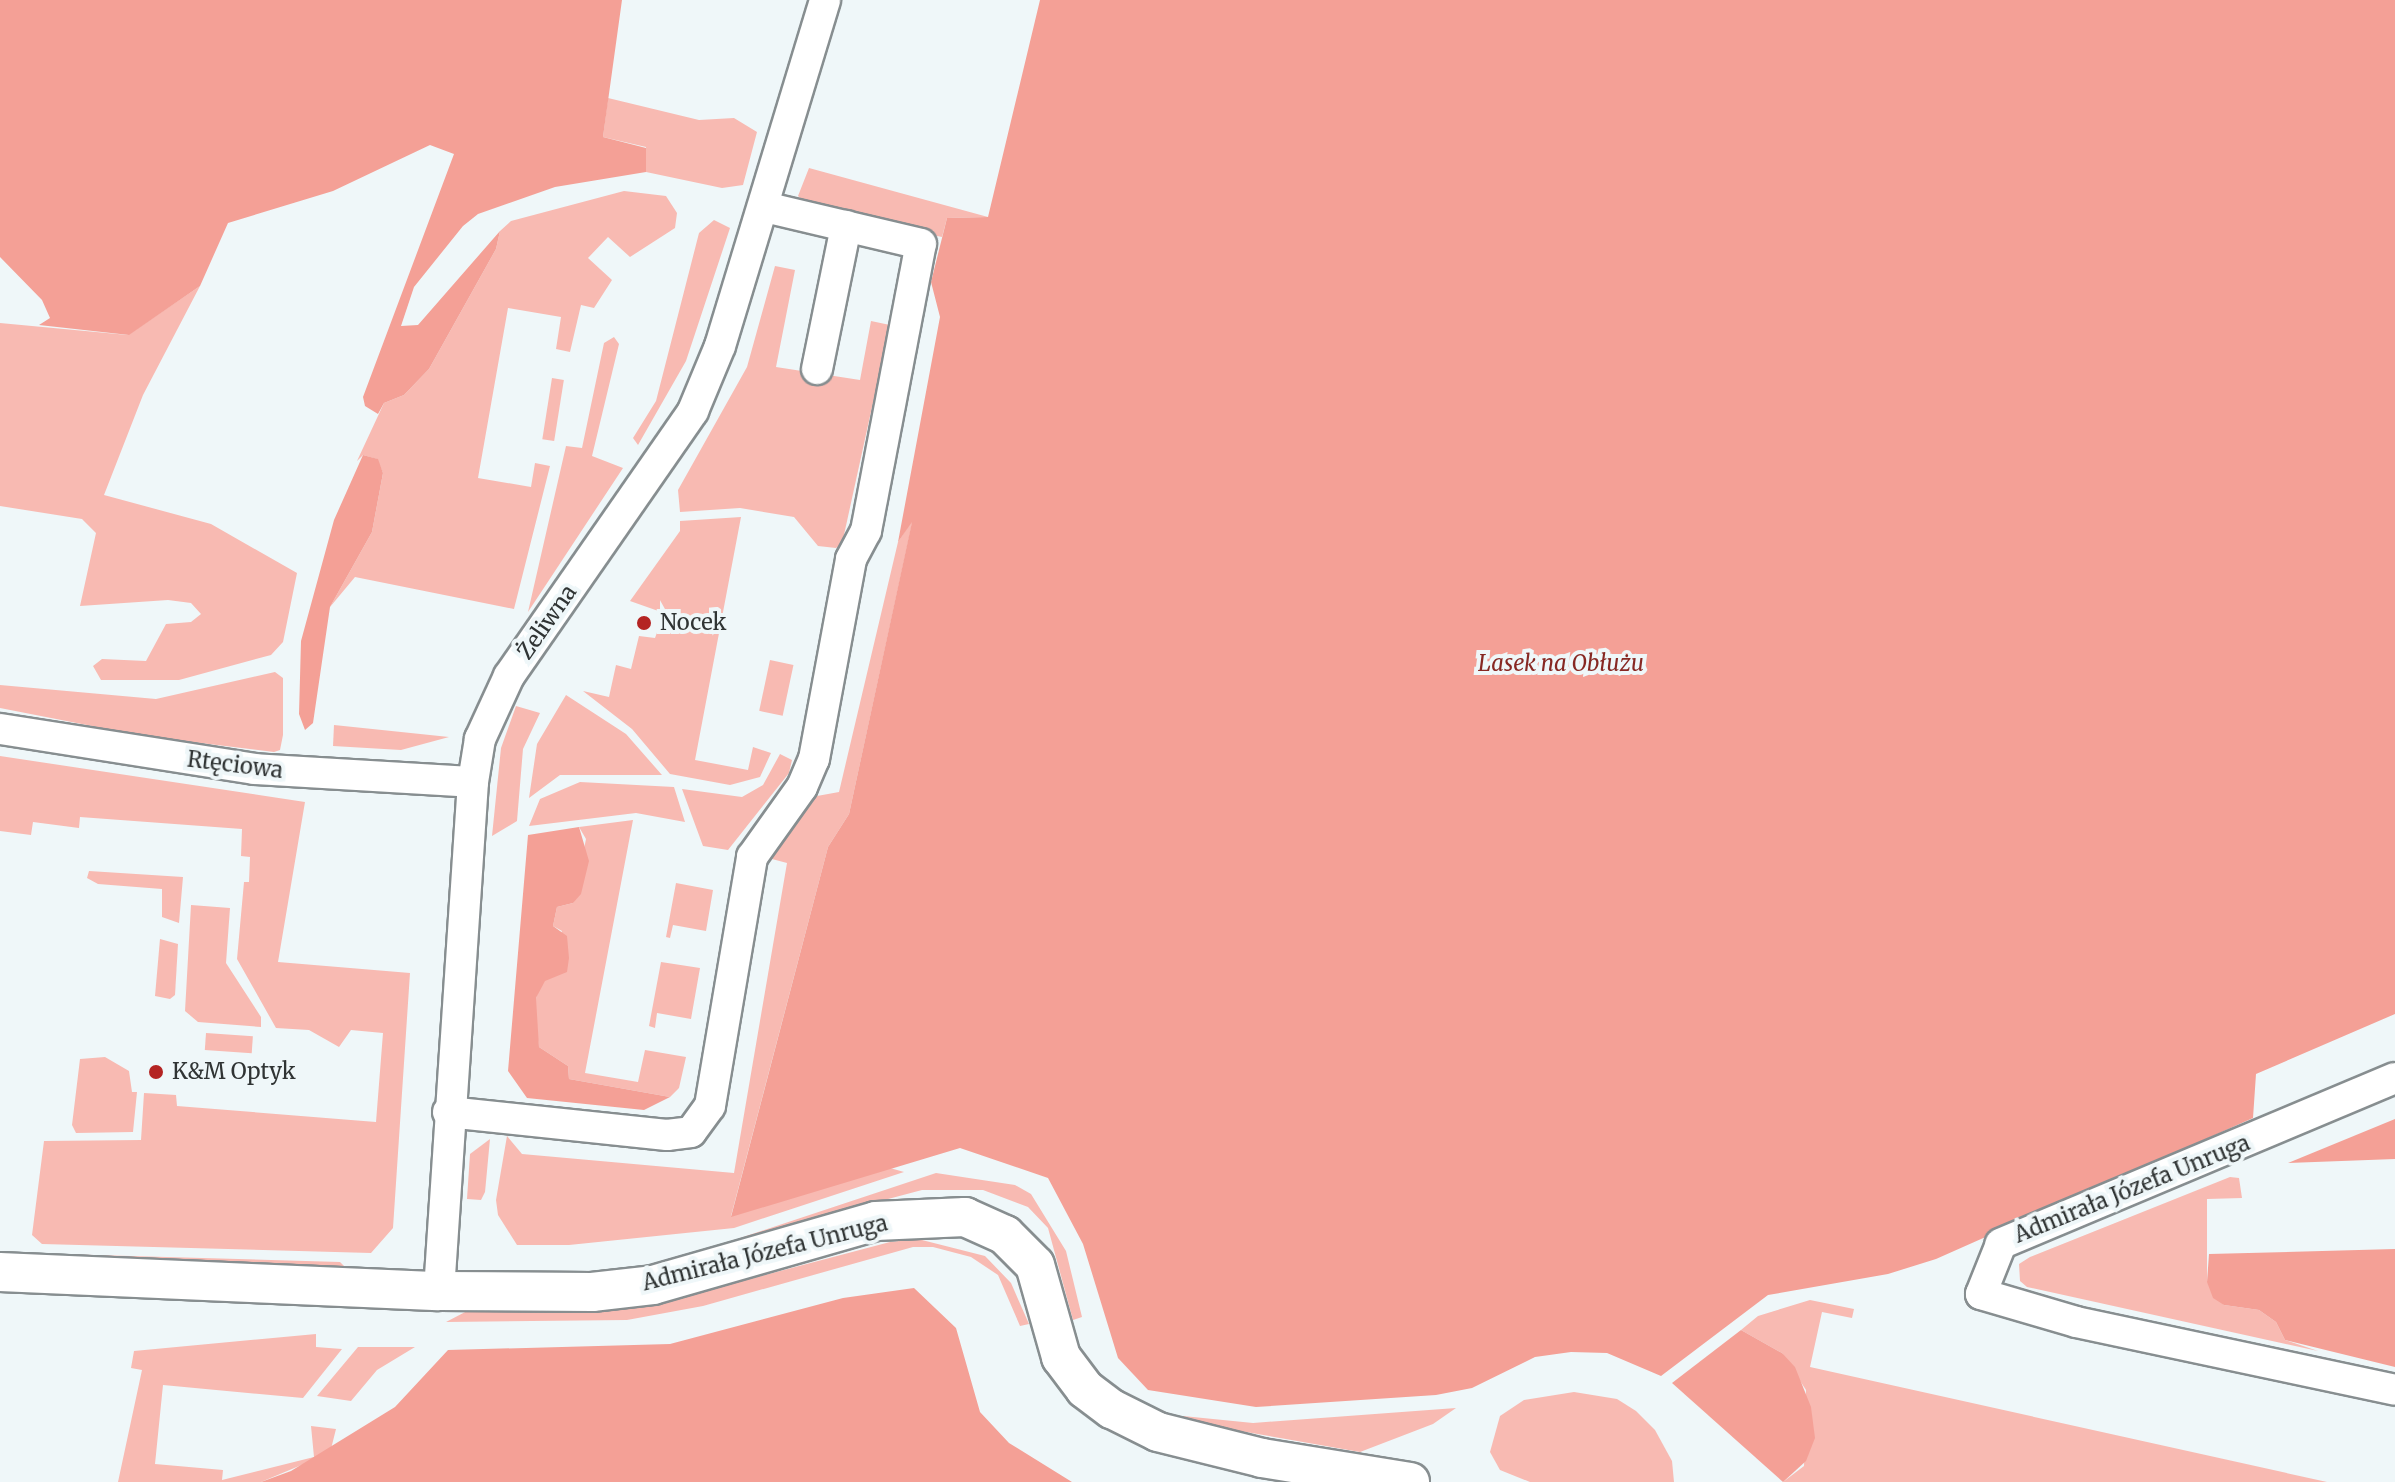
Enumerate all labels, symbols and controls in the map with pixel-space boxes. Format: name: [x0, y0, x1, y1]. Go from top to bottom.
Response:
street label: Żeliwna: [512, 580, 582, 664]
place label: Nocek: [660, 610, 727, 636]
marker: Nocek: [635, 614, 653, 632]
park label: Lasek na Obłużu: [1478, 651, 1644, 677]
street label: Rtęciowa: [186, 746, 284, 784]
place label: K&M Optyk: [172, 1059, 296, 1085]
marker: K&M Optyk: [147, 1063, 165, 1081]
street label: Admirała Józefa Unruga: [2010, 1130, 2254, 1248]
street label: Admirała Józefa Unruga: [640, 1210, 890, 1296]

